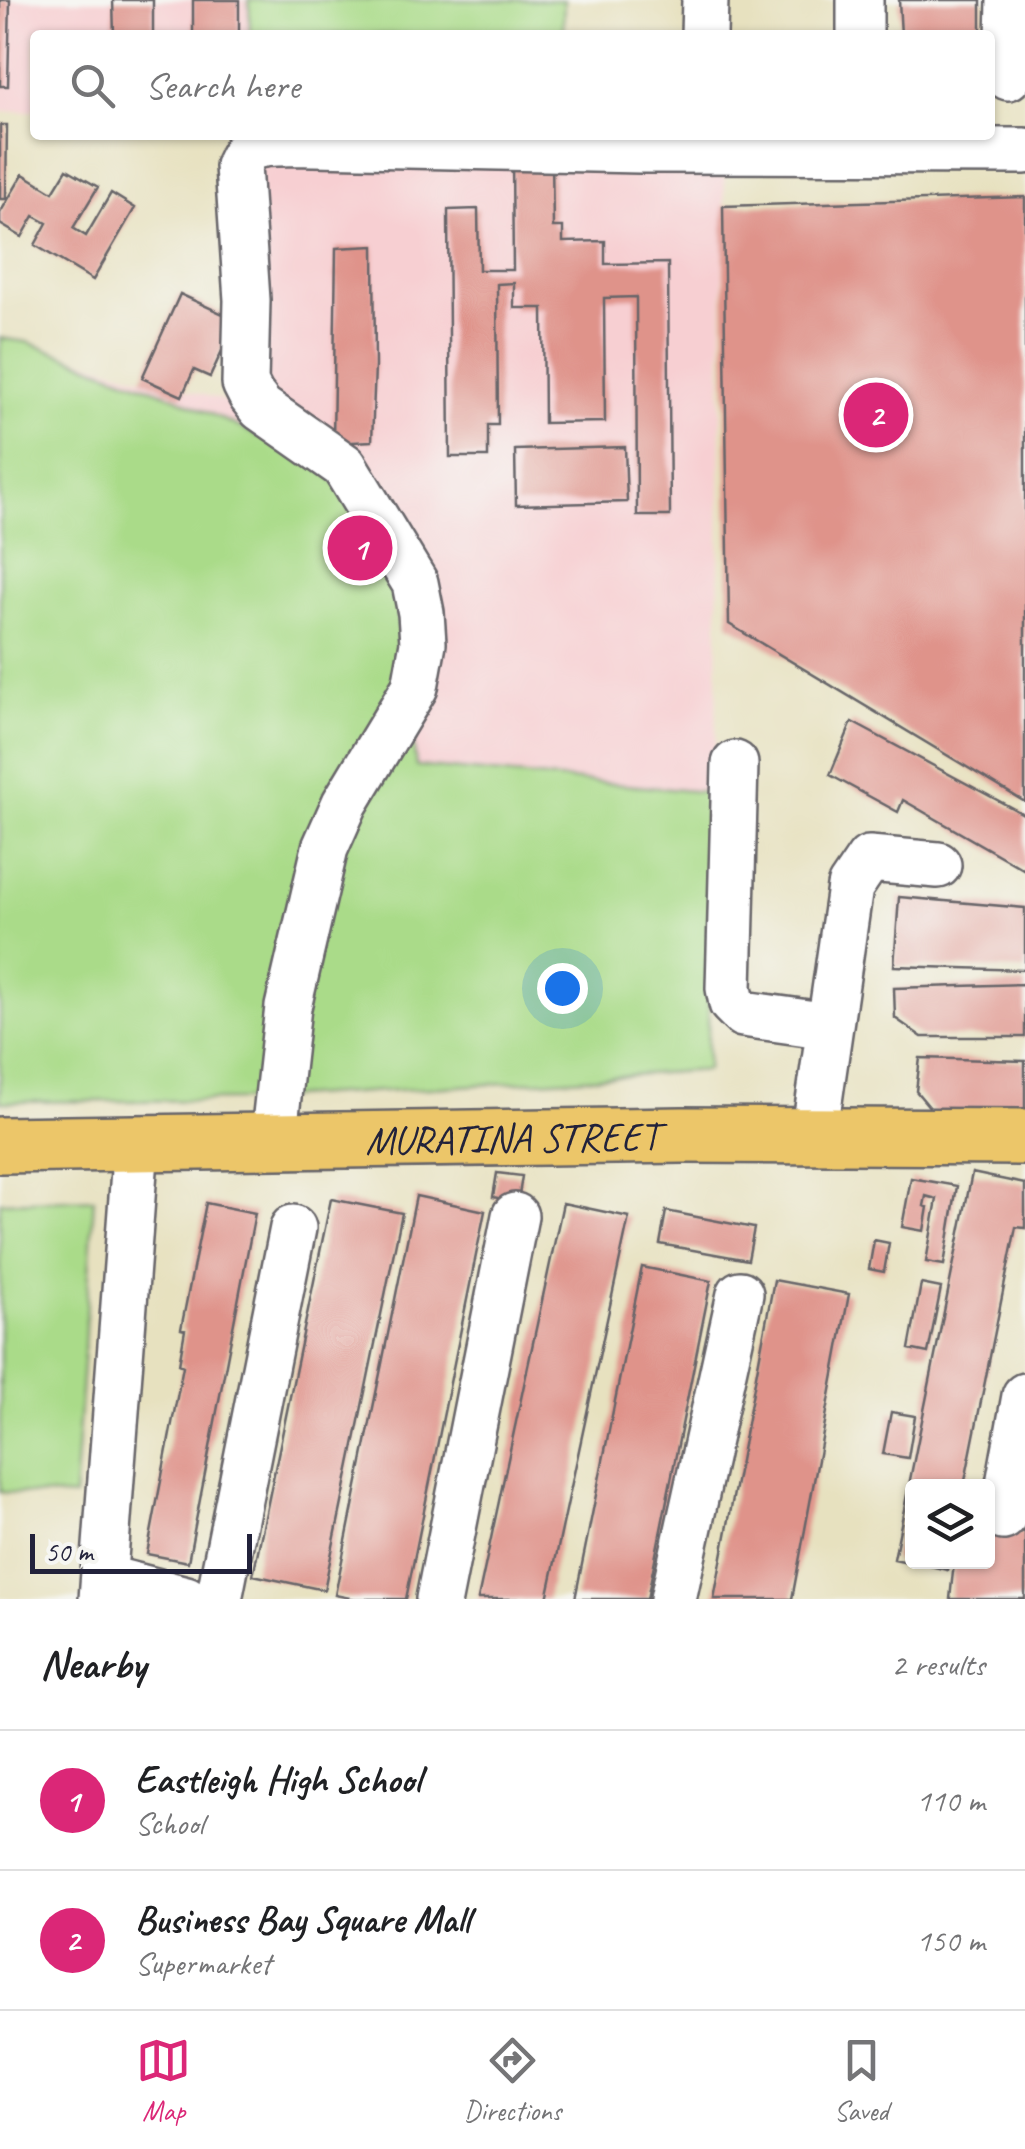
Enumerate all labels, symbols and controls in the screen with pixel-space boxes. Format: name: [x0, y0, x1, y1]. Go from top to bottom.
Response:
search box: [30, 30, 995, 140]
icon: search: [65, 58, 120, 113]
text: Search here: [145, 62, 300, 109]
pin: 2: [844, 378, 908, 452]
pin: 1: [328, 510, 392, 586]
your location: [537, 963, 588, 1014]
street label: MURATINA STREET: [365, 1111, 669, 1166]
map controls: [905, 1479, 995, 1569]
button: layers: [905, 1479, 995, 1569]
scale bar: [30, 1529, 252, 1574]
text: 50 m: [45, 1534, 93, 1569]
text: Nearby: [40, 1638, 146, 1691]
text: 2 results: [891, 1644, 985, 1685]
text: Eastleigh High School: [135, 1756, 421, 1803]
text: 1: [65, 1780, 80, 1821]
text: 110 m: [916, 1780, 985, 1821]
text: School: [135, 1803, 204, 1844]
text: Business Bay Square Mall: [135, 1896, 470, 1943]
text: 2: [65, 1920, 80, 1961]
text: 150 m: [916, 1920, 985, 1961]
text: Supermarket: [135, 1943, 271, 1984]
tab: Map: [136, 2033, 191, 2128]
tab: Directions: [464, 2033, 561, 2128]
tab: Saved: [834, 2033, 889, 2128]

